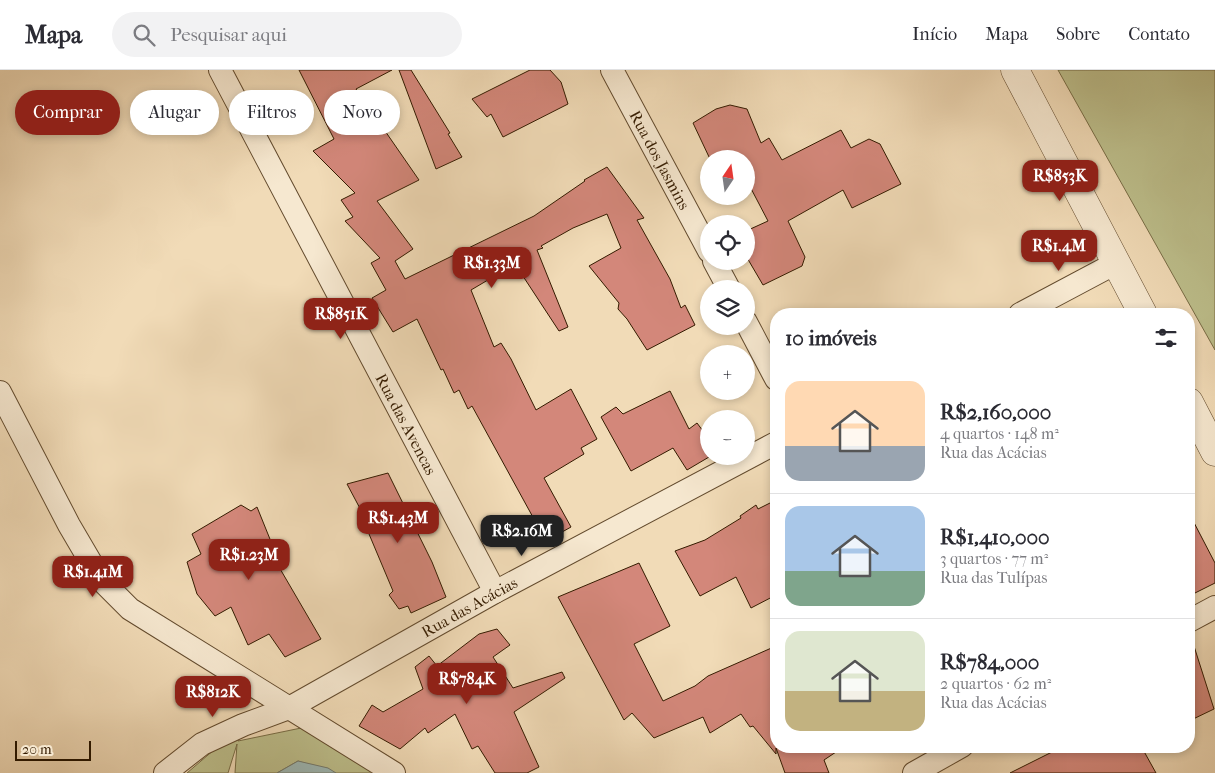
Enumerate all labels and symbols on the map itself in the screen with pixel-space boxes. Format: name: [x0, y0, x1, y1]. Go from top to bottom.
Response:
street label: Rua dos Jasmins: [625, 107, 694, 213]
north arrow: [700, 150, 755, 205]
pin: R$853K: [1019, 160, 1101, 202]
pin: R$1.4M: [1018, 230, 1100, 272]
pin: R$1.33M: [446, 246, 538, 289]
pin: R$851K: [300, 298, 382, 340]
street label: Rua das Avencas: [372, 370, 441, 478]
pin: R$1.43M: [352, 502, 444, 544]
pin: R$2.16M: [476, 514, 568, 557]
pin: R$1.23M: [203, 538, 295, 581]
pin: R$1.41M: [47, 556, 139, 598]
street label: Rua das Acácias: [418, 573, 521, 641]
pin: R$784K: [426, 662, 508, 705]
pin: R$812K: [172, 676, 254, 718]
scale bar: [15, 738, 91, 761]

